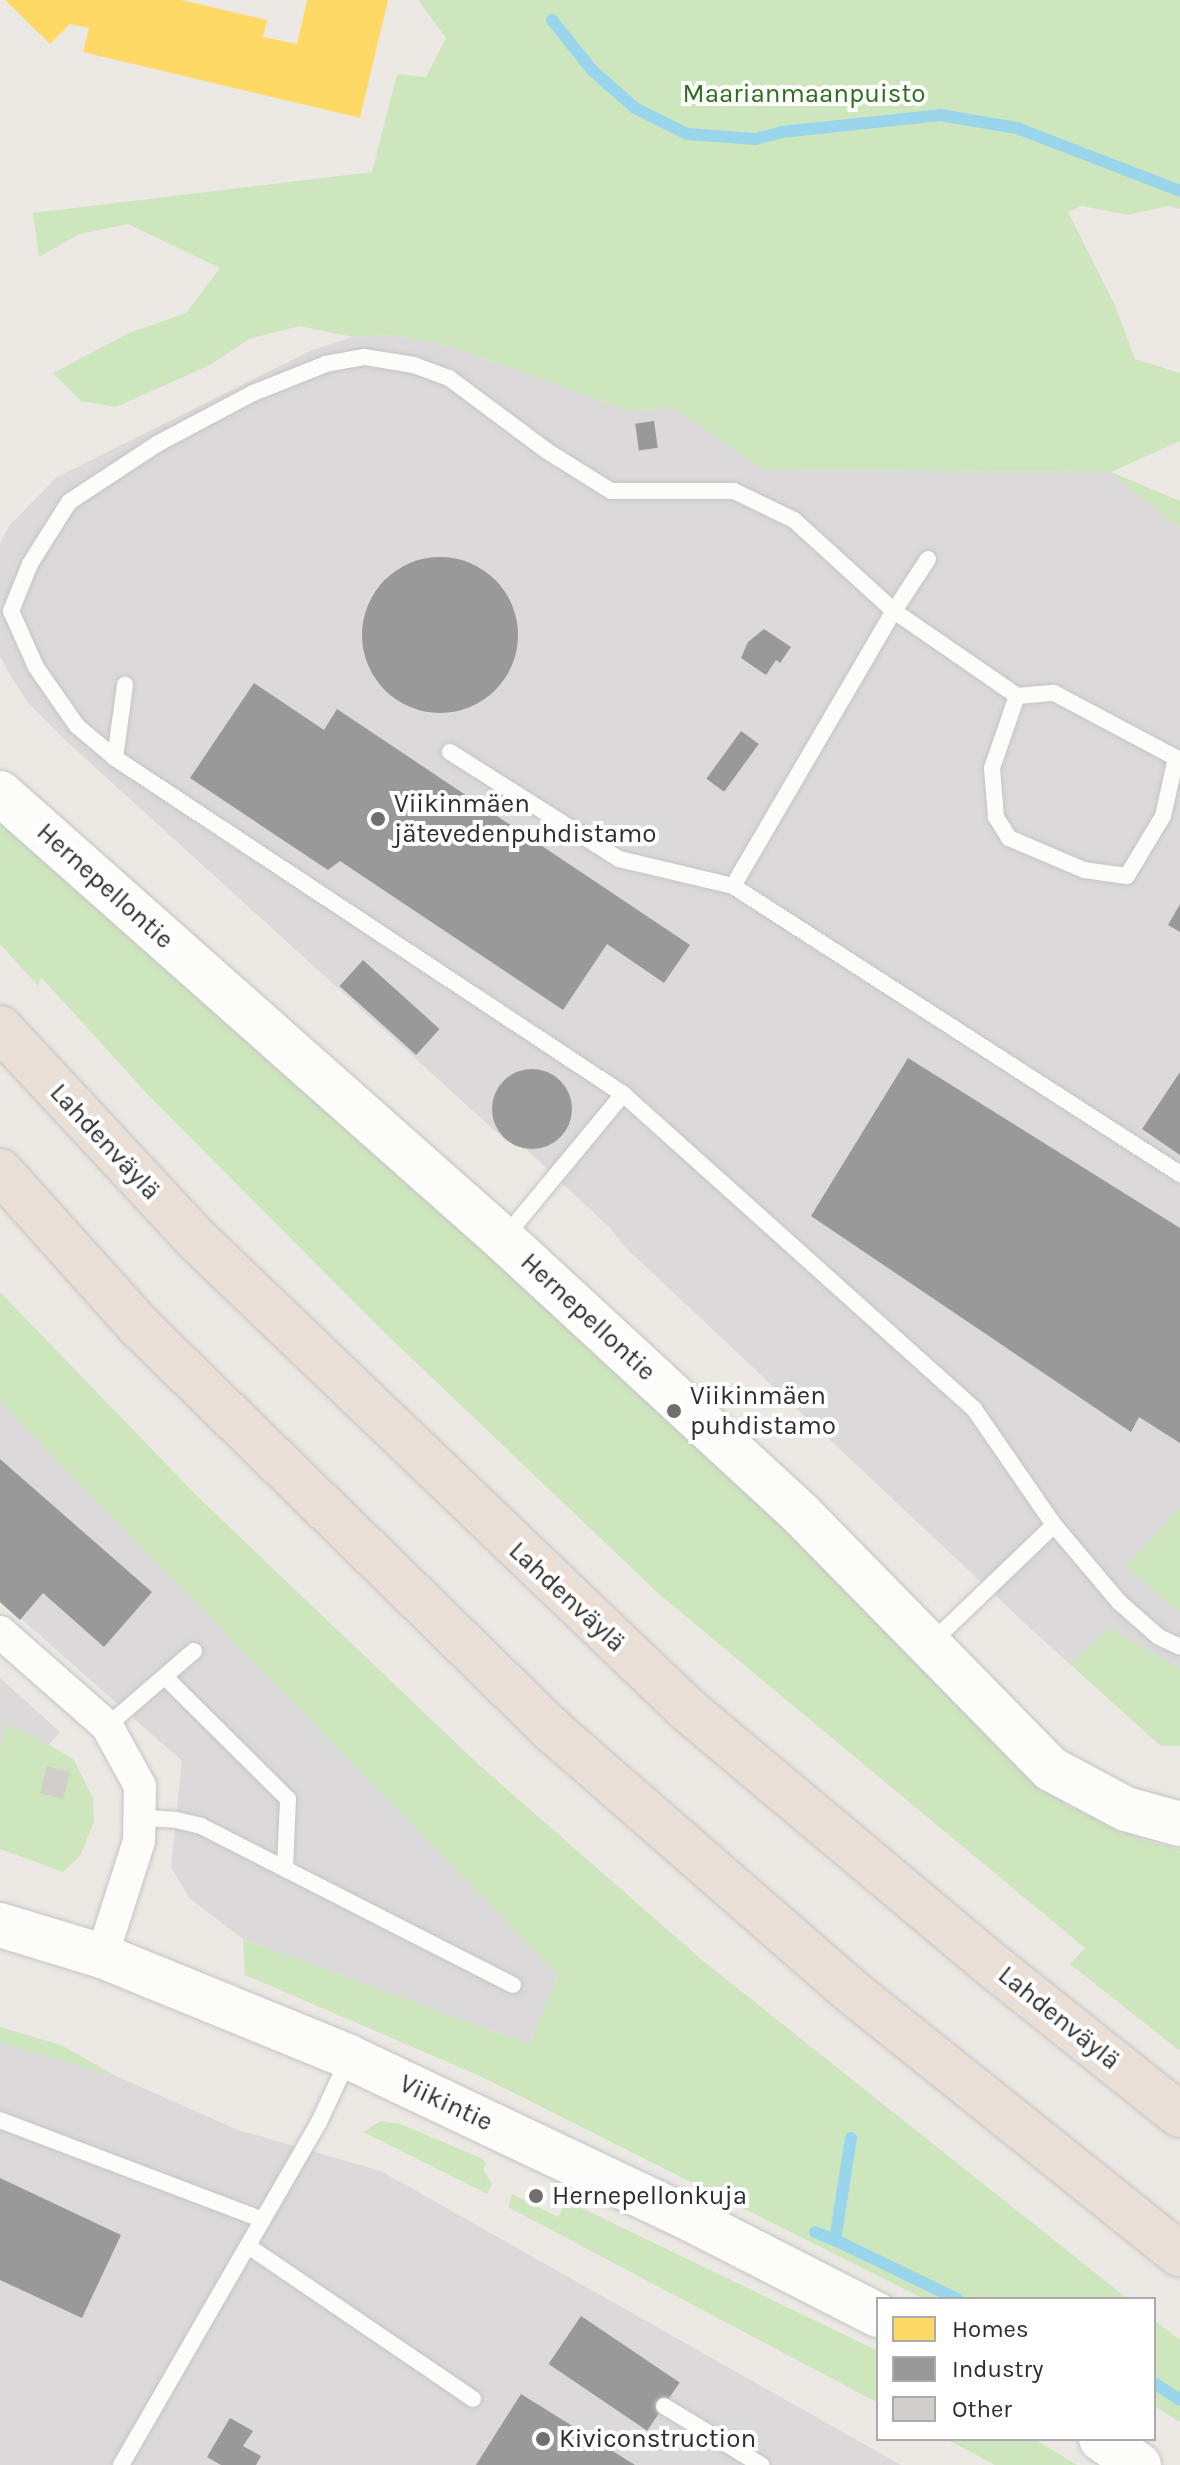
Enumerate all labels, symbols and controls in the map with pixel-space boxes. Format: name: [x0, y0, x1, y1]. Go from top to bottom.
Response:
park label: Maarianmaanpuisto: [683, 78, 925, 110]
place label: Viikinmäen jätevedenpuhdistamo: [394, 788, 657, 850]
marker: Viikinmäen jätevedenpuhdistamo: [369, 810, 387, 828]
street label: Hernepellontie: [30, 817, 180, 955]
street label: Lahdenväylä: [43, 1077, 167, 1207]
street label: Hernepellontie: [514, 1247, 662, 1387]
place label: Viikinmäen puhdistamo: [690, 1380, 836, 1442]
marker: Viikinmäen puhdistamo: [665, 1402, 683, 1420]
street label: Lahdenväylä: [502, 1535, 632, 1659]
street label: Lahdenväylä: [992, 1959, 1126, 2077]
street label: Viikintie: [395, 2068, 497, 2138]
place label: Hernepellonkuja: [552, 2180, 747, 2212]
marker: Hernepellonkuja: [527, 2187, 545, 2205]
legend: [876, 2297, 1156, 2441]
text: Homes: [952, 2315, 1029, 2343]
text: Industry: [952, 2355, 1043, 2383]
text: Other: [952, 2395, 1012, 2423]
place label: Kiviconstruction: [559, 2423, 756, 2455]
marker: Kiviconstruction: [534, 2430, 552, 2448]

